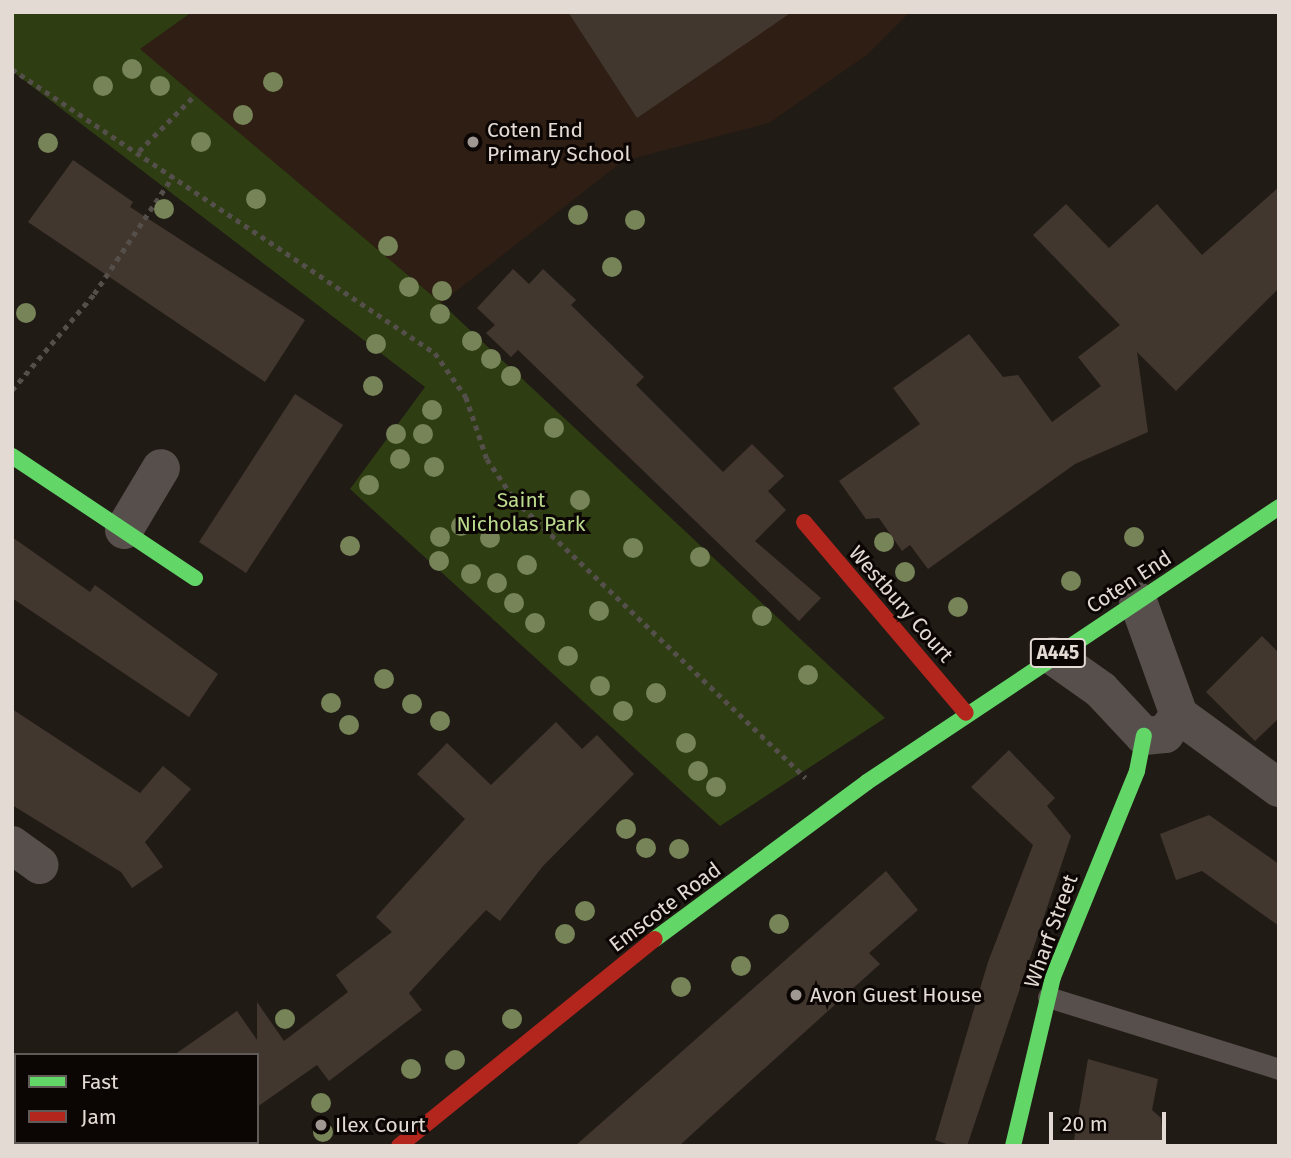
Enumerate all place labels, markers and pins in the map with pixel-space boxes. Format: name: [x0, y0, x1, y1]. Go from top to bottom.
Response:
place label: Coten End Primary School: [487, 117, 631, 167]
marker: Coten End Primary School: [465, 134, 481, 150]
place label: Avon Guest House: [810, 982, 982, 1008]
marker: Avon Guest House: [788, 987, 804, 1003]
place label: Ilex Court: [335, 1112, 426, 1138]
marker: Ilex Court: [313, 1117, 329, 1133]

